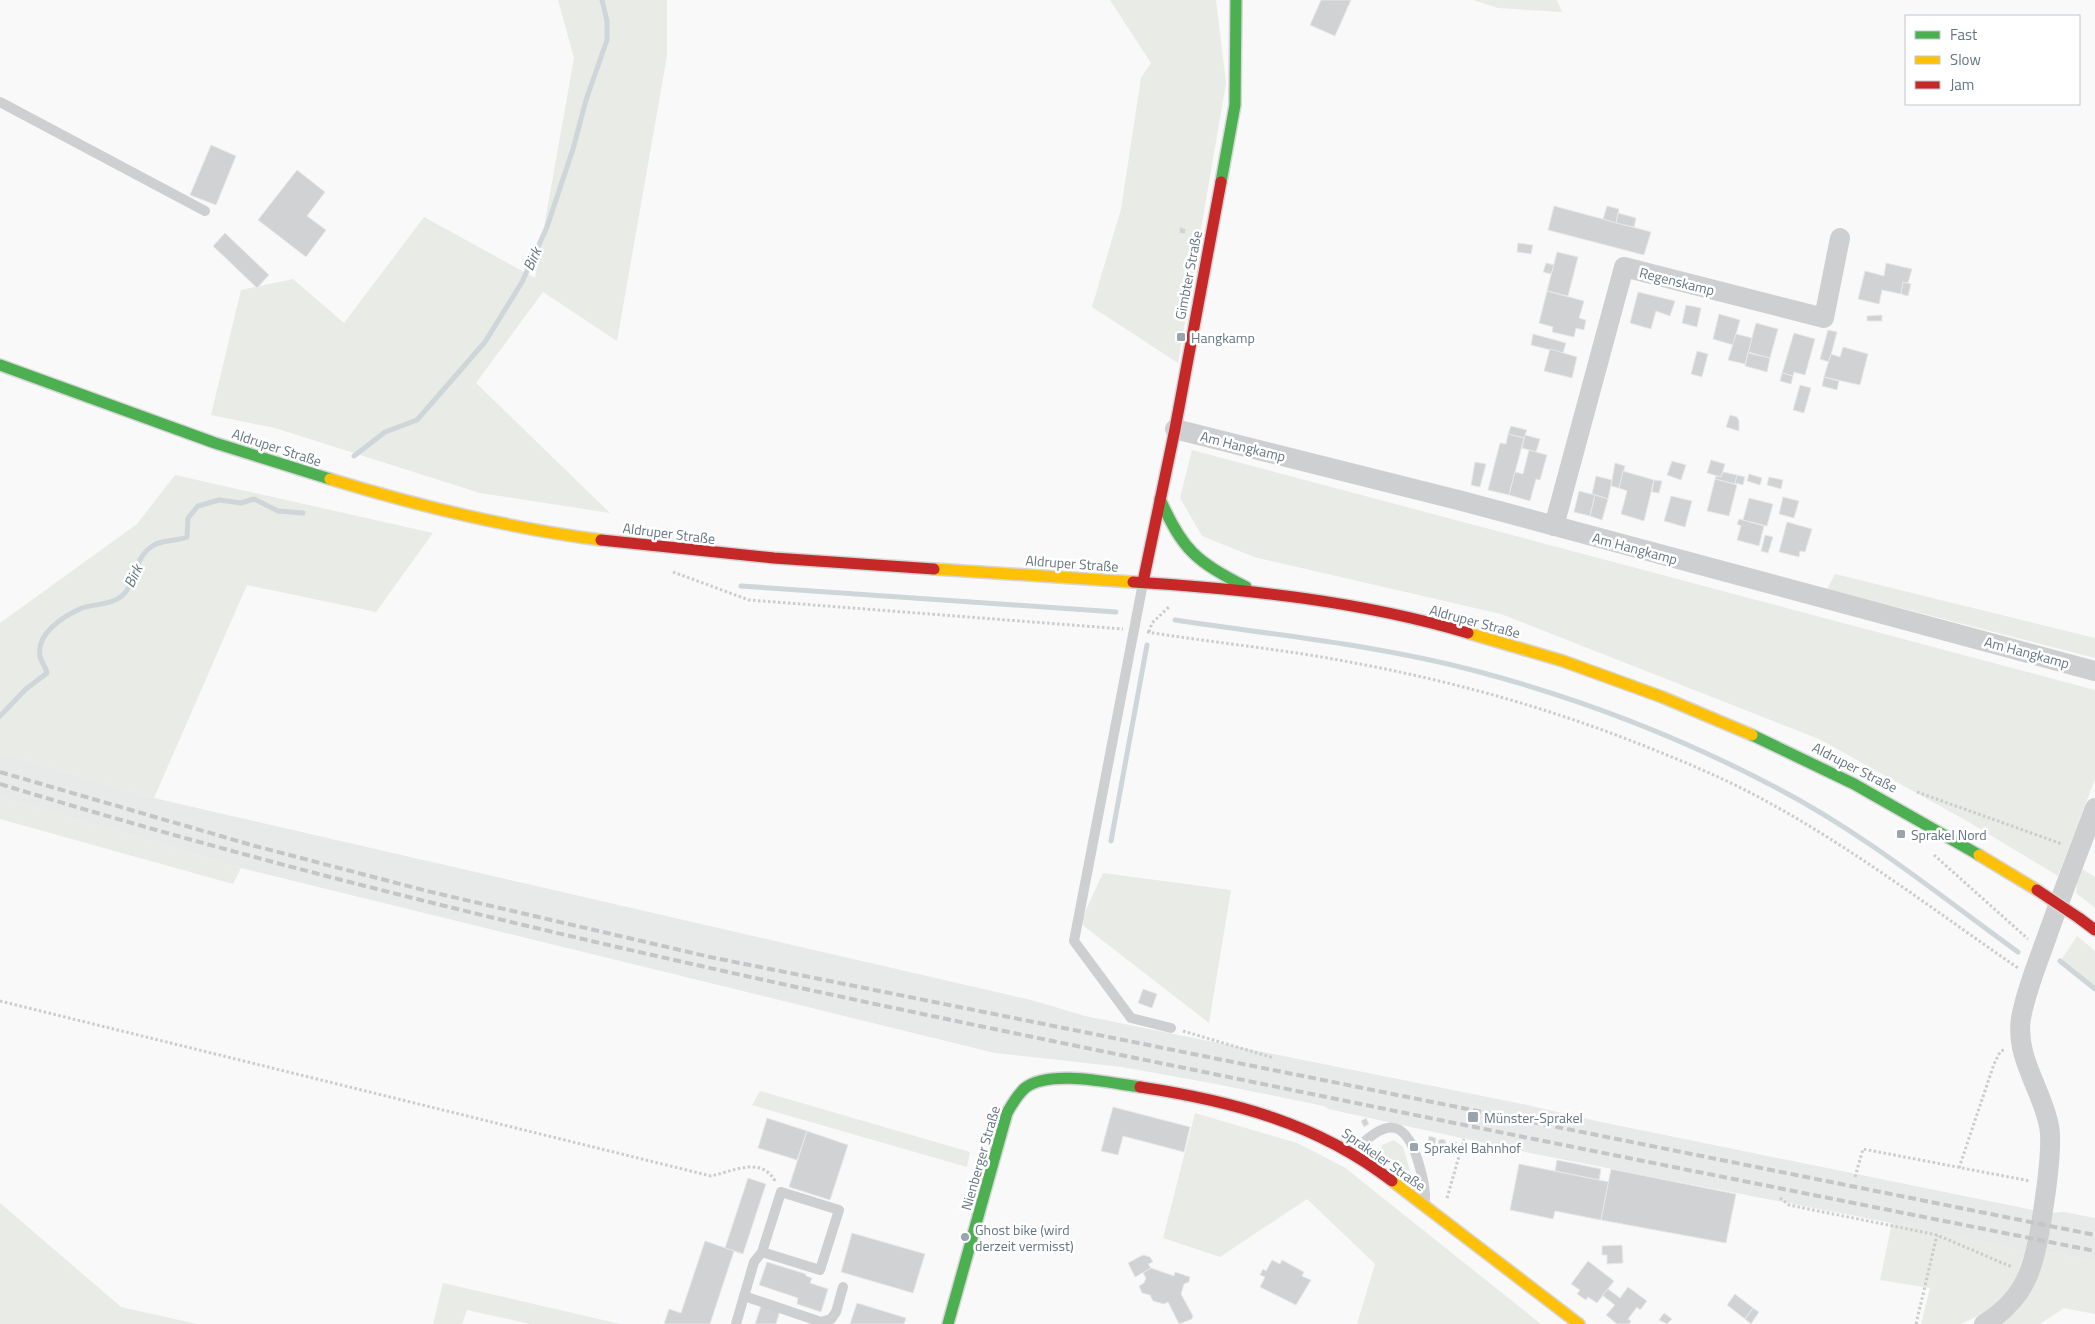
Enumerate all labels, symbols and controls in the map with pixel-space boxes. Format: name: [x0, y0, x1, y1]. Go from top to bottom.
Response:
legend: [1905, 15, 2080, 105]
text: Fast: [1950, 23, 1978, 46]
text: Slow: [1950, 48, 1981, 71]
text: Jam: [1950, 73, 1974, 96]
street label: Gimbter Straße: [1169, 229, 1207, 321]
water label: Birk: [517, 242, 548, 274]
street label: Regenskamp: [1637, 262, 1717, 300]
place label: Hangkamp: [1191, 327, 1255, 348]
marker: Hangkamp: [1175, 331, 1187, 343]
street label: Aldruper Straße: [230, 423, 324, 471]
street label: Am Hangkamp: [1198, 425, 1288, 467]
street label: Aldruper Straße: [622, 517, 716, 549]
street label: Am Hangkamp: [1590, 527, 1680, 569]
street label: Aldruper Straße: [1025, 549, 1119, 577]
water label: Birk: [118, 559, 149, 591]
street label: Aldruper Straße: [1427, 599, 1523, 643]
street label: Am Hangkamp: [1982, 631, 2072, 673]
street label: Aldruper Straße: [1809, 737, 1901, 797]
place label: Sprakel Nord: [1911, 824, 1987, 845]
marker: Sprakel Nord: [1895, 828, 1907, 840]
street label: Nienberger Straße: [955, 1103, 1005, 1213]
place label: Münster-Sprakel: [1484, 1107, 1583, 1128]
marker: Münster-Sprakel: [1466, 1110, 1480, 1124]
street label: Sprakeler Straße: [1338, 1122, 1430, 1196]
place label: Sprakel Bahnhof: [1424, 1137, 1521, 1158]
marker: Sprakel Bahnhof: [1408, 1141, 1420, 1153]
place label: Ghost bike (wird derzeit vermisst): [975, 1219, 1074, 1256]
marker: Ghost bike (wird derzeit vermisst): [959, 1231, 971, 1243]

